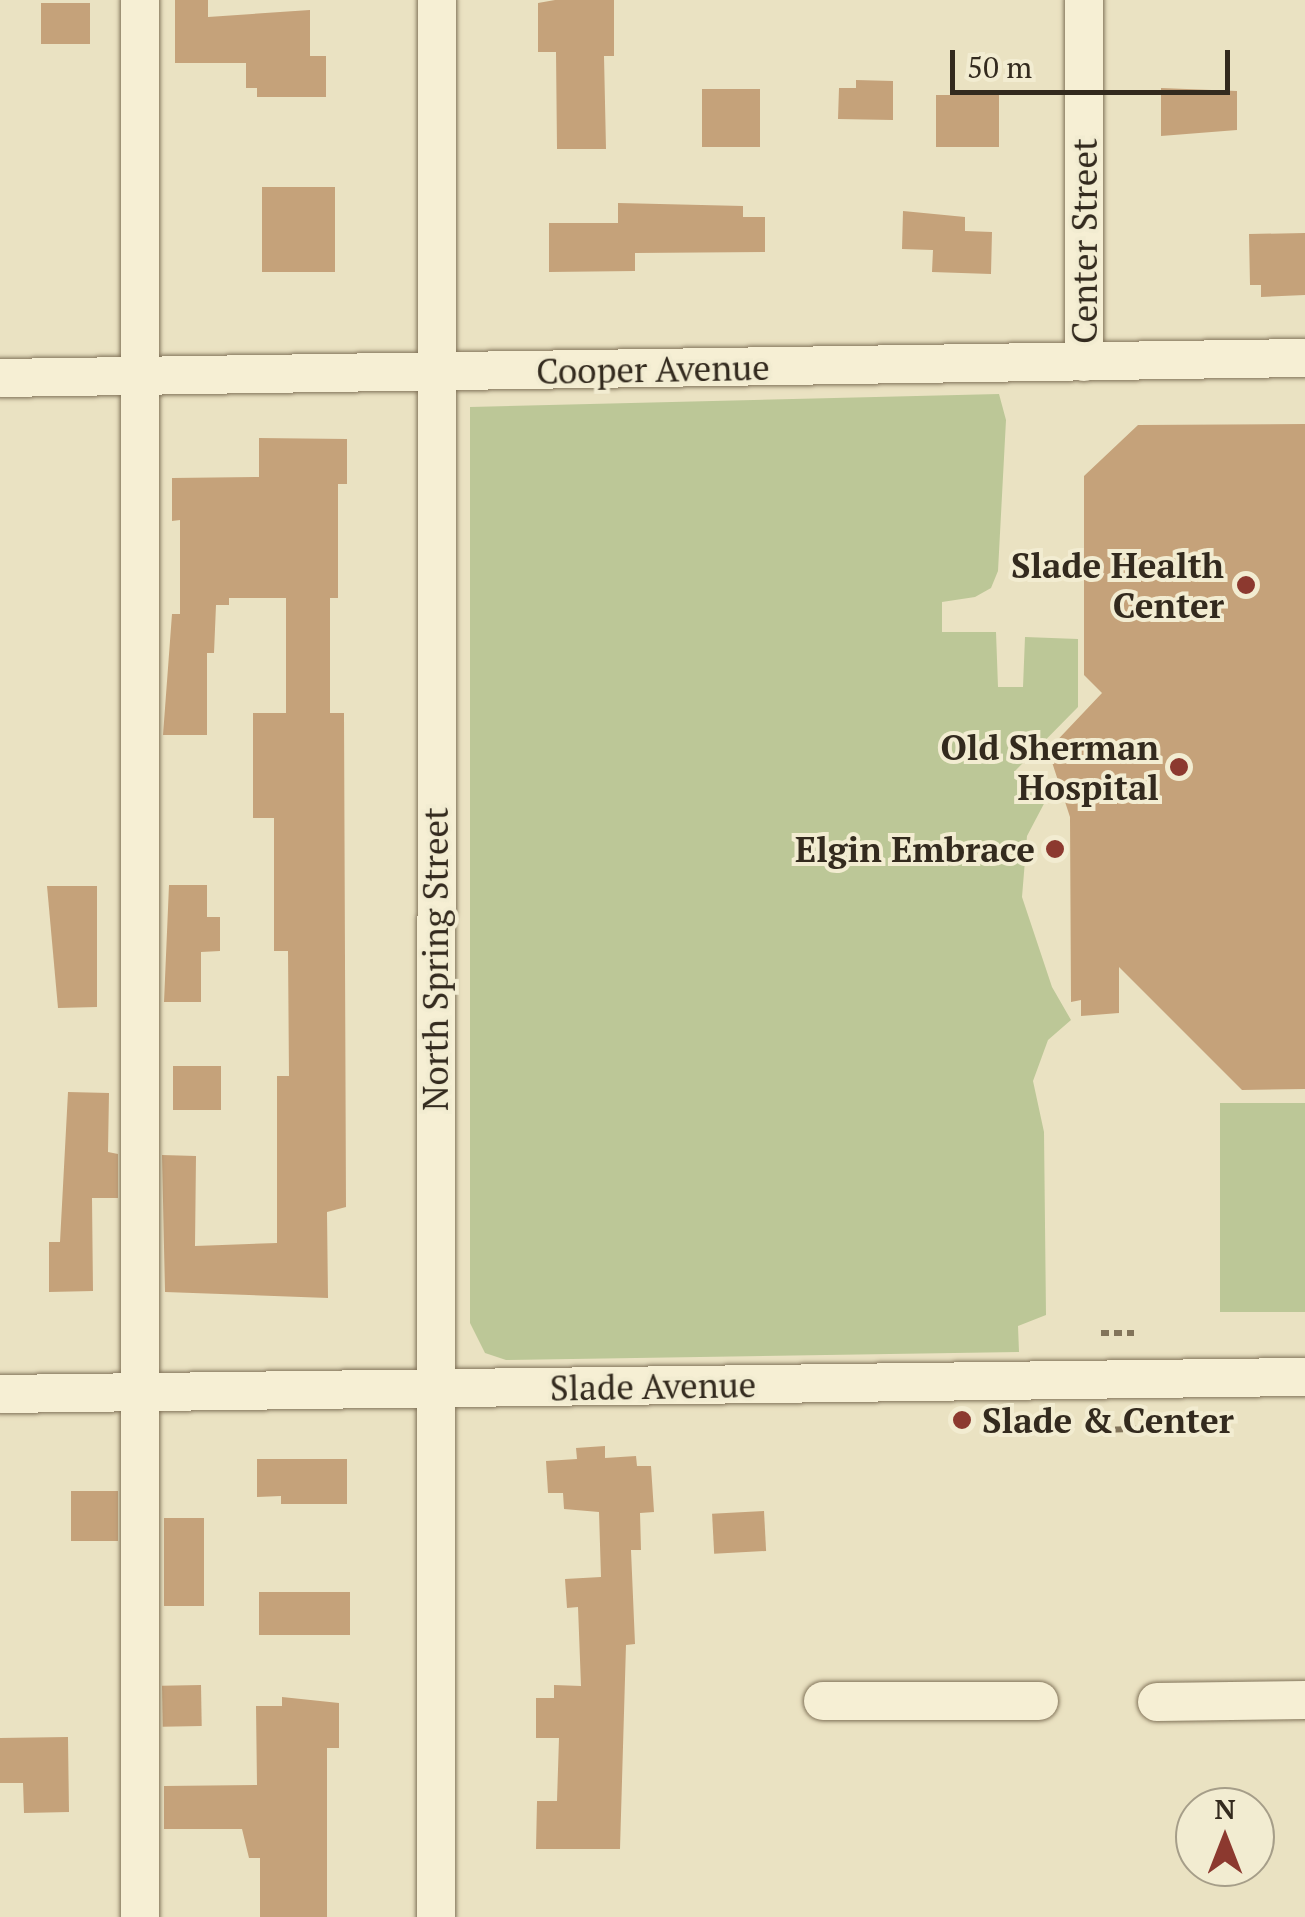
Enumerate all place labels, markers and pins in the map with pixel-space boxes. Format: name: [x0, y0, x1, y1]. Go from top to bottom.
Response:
place label: Slade Health Center: [1011, 544, 1224, 626]
marker: Slade Health Center: [1233, 572, 1259, 598]
place label: Old Sherman Hospital: [940, 726, 1159, 808]
marker: Old Sherman Hospital: [1168, 756, 1190, 778]
place label: Elgin Embrace: [795, 828, 1035, 870]
marker: Elgin Embrace: [1044, 838, 1066, 860]
place label: Slade & Center: [982, 1399, 1234, 1441]
marker: Slade & Center: [951, 1409, 973, 1431]

